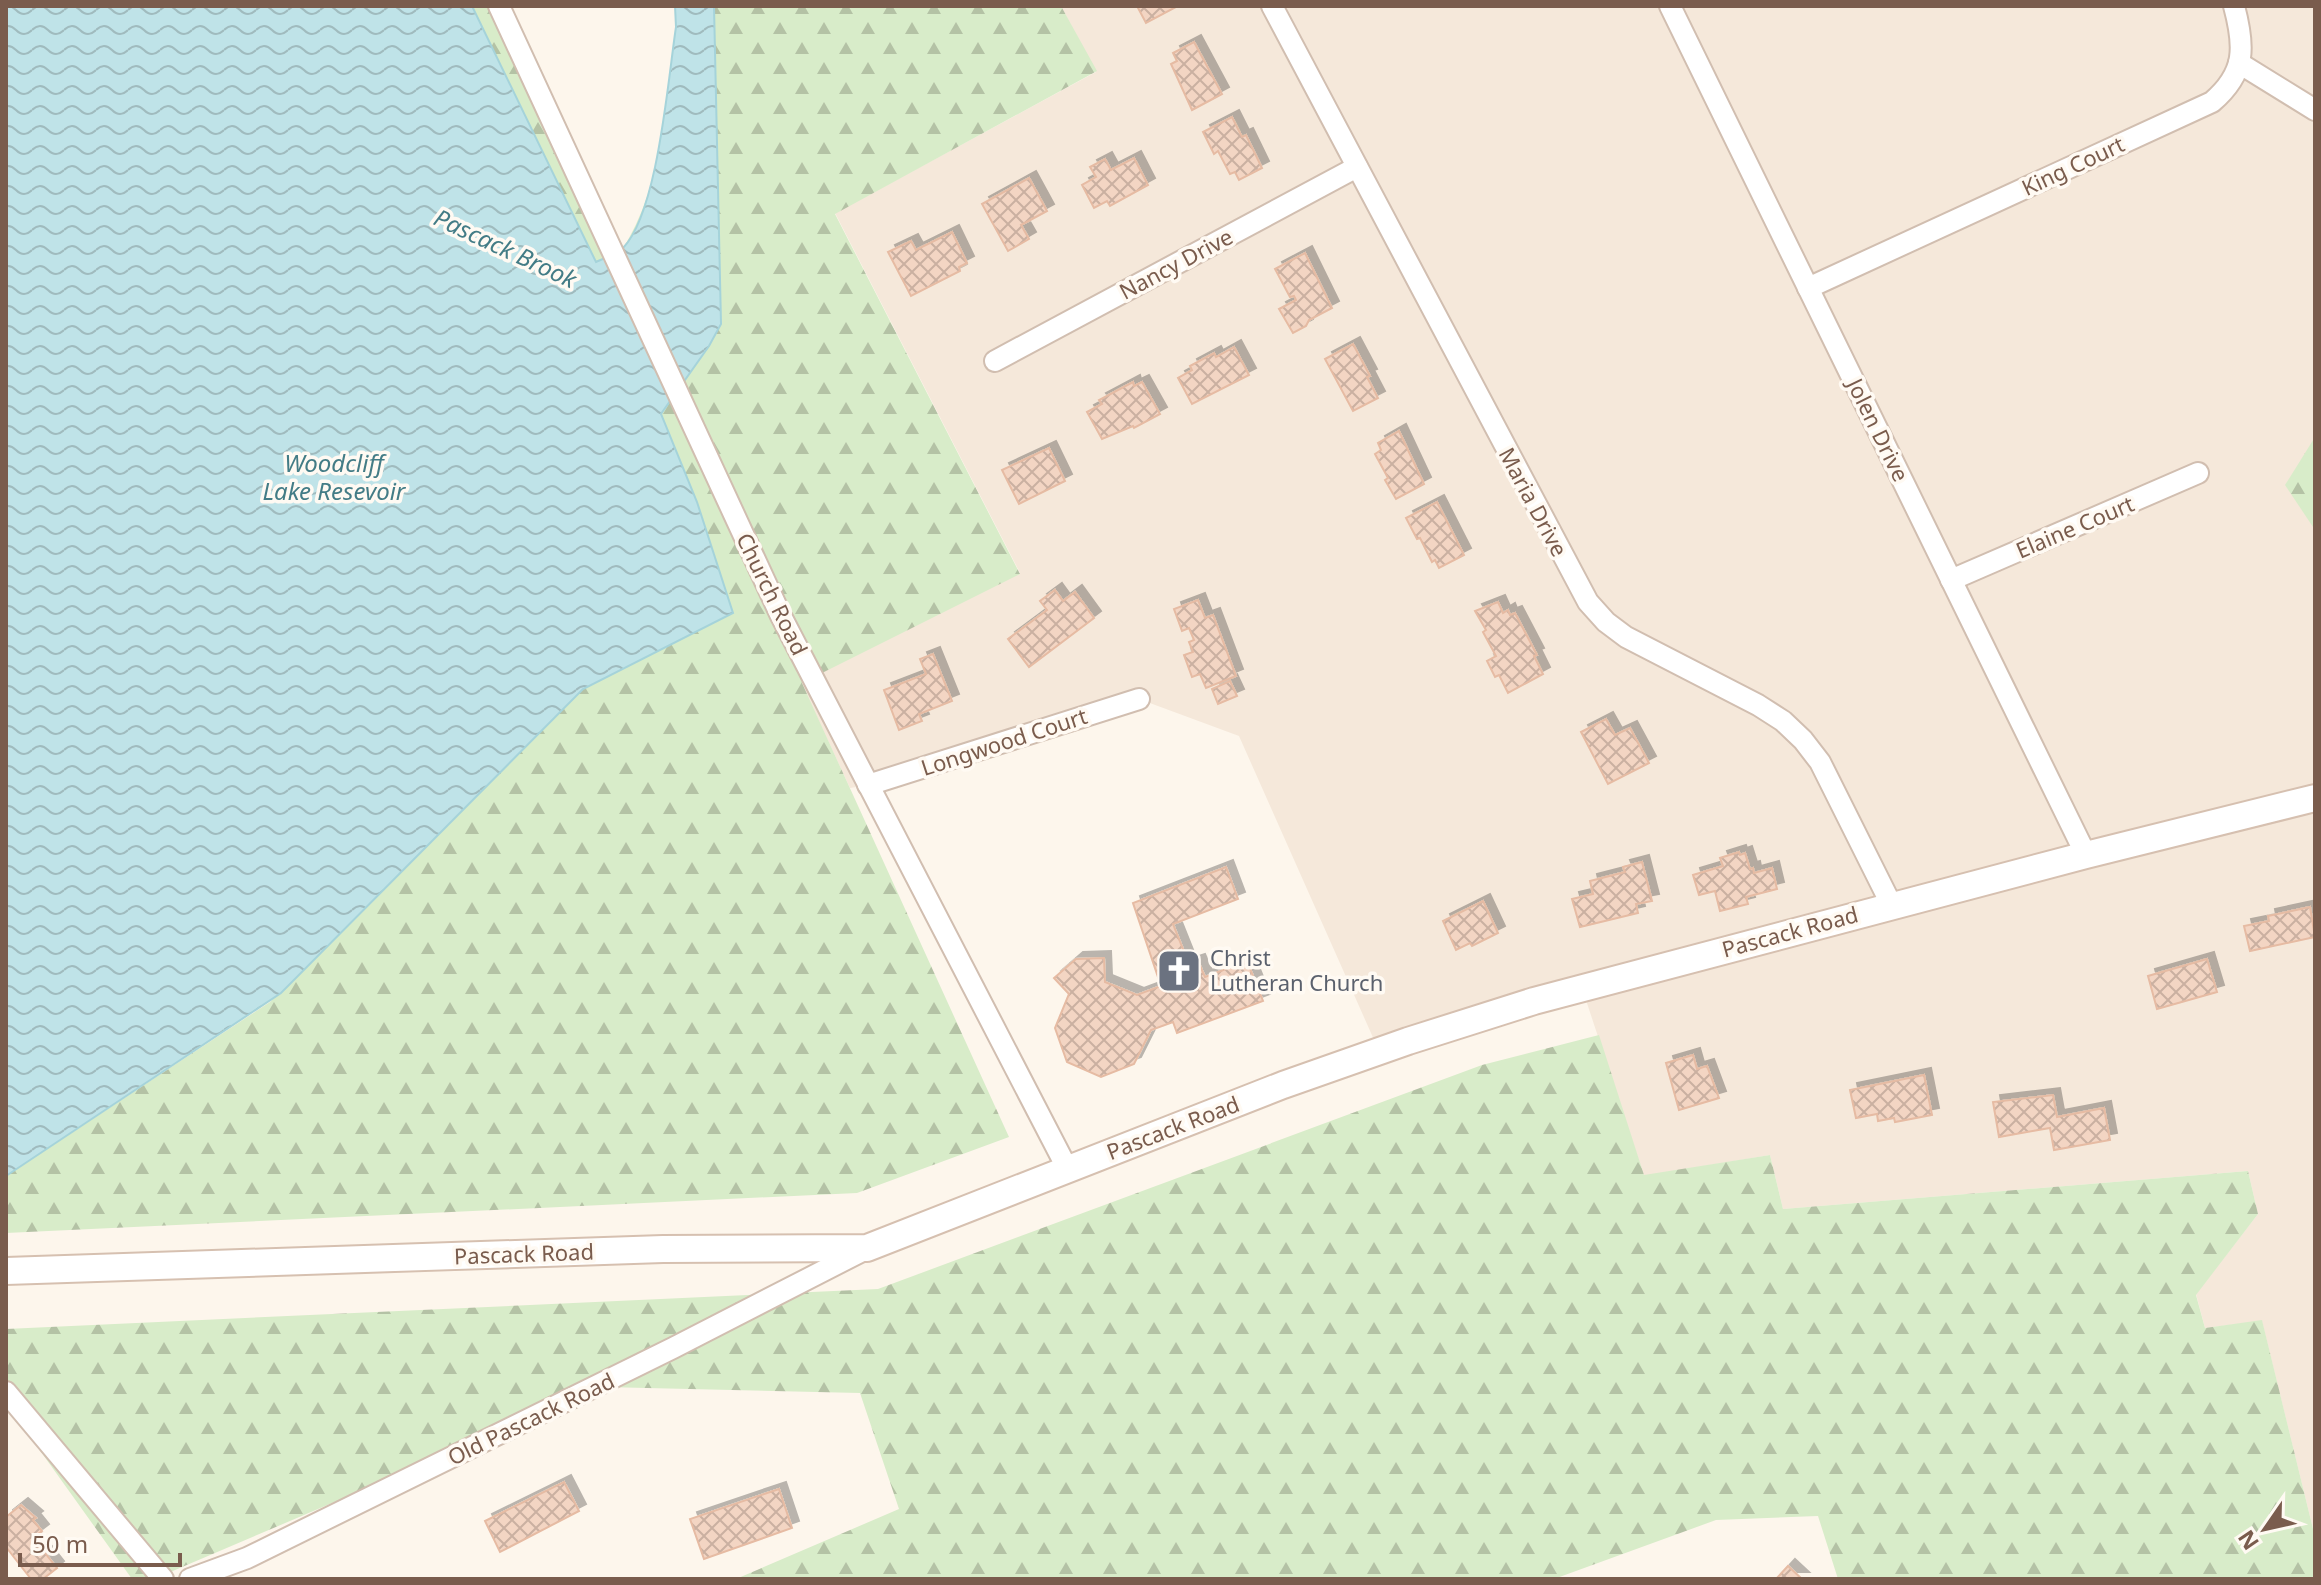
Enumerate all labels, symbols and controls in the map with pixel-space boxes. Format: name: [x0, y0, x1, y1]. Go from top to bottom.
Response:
street label: King Court: [2016, 128, 2129, 202]
water label: Pascack Brook: [429, 200, 583, 295]
street label: Nancy Drive: [1113, 221, 1238, 306]
street label: Jolen Drive: [1840, 371, 1917, 486]
street label: Maria Drive: [1493, 442, 1575, 561]
water label: Woodcliff Lake Resevoir: [263, 446, 407, 507]
street label: Elaine Court: [2011, 488, 2138, 564]
street label: Church Road: [730, 527, 815, 660]
street label: Longwood Court: [917, 700, 1091, 782]
street label: Pascack Road: [1718, 898, 1861, 964]
place label: Christ Lutheran Church: [1210, 942, 1383, 997]
church icon: Christ Lutheran Church: [1155, 947, 1203, 995]
street label: Pascack Road: [1102, 1088, 1243, 1166]
street label: Pascack Road: [453, 1236, 594, 1270]
street label: Old Pascack Road: [442, 1365, 619, 1471]
north arrow: [2225, 1489, 2305, 1569]
scale bar: [20, 1517, 180, 1567]
text: N: [2230, 1525, 2265, 1557]
text: 50 m: [32, 1527, 88, 1560]

